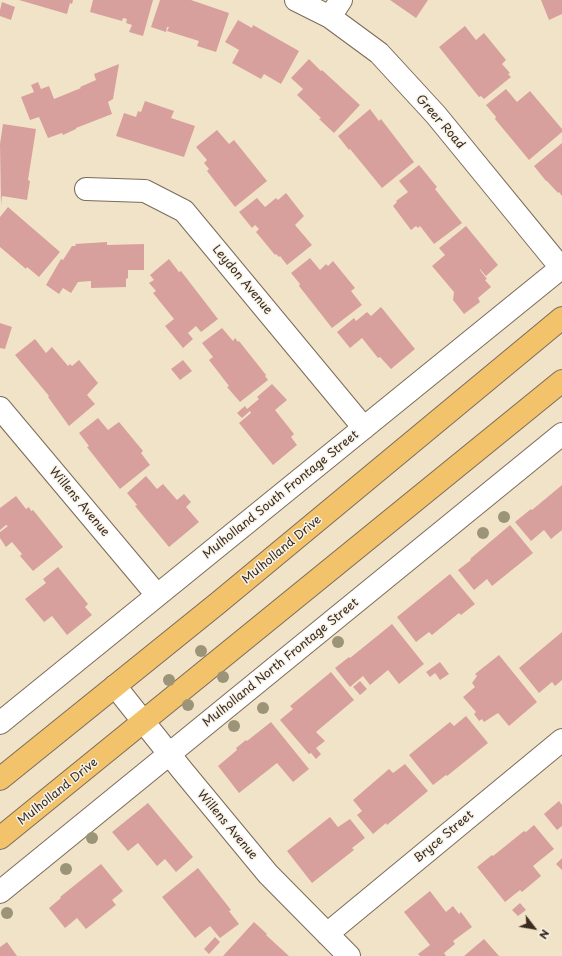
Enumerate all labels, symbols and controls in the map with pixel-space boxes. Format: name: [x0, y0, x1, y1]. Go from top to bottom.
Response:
street label: Greer Road: [413, 92, 467, 152]
street label: Leydon Avenue: [209, 243, 275, 317]
street label: Mulholland South Frontage Street: [200, 428, 362, 562]
street label: Willens Avenue: [46, 464, 112, 540]
street label: Mulholland Drive: [240, 513, 324, 587]
street label: Mulholland North Frontage Street: [200, 596, 362, 730]
street label: Mulholland Drive: [15, 755, 101, 829]
street label: Willens Avenue: [194, 787, 260, 863]
street label: Bryce Street: [411, 808, 477, 866]
north arrow: [514, 908, 554, 948]
text: N: [535, 926, 554, 943]

